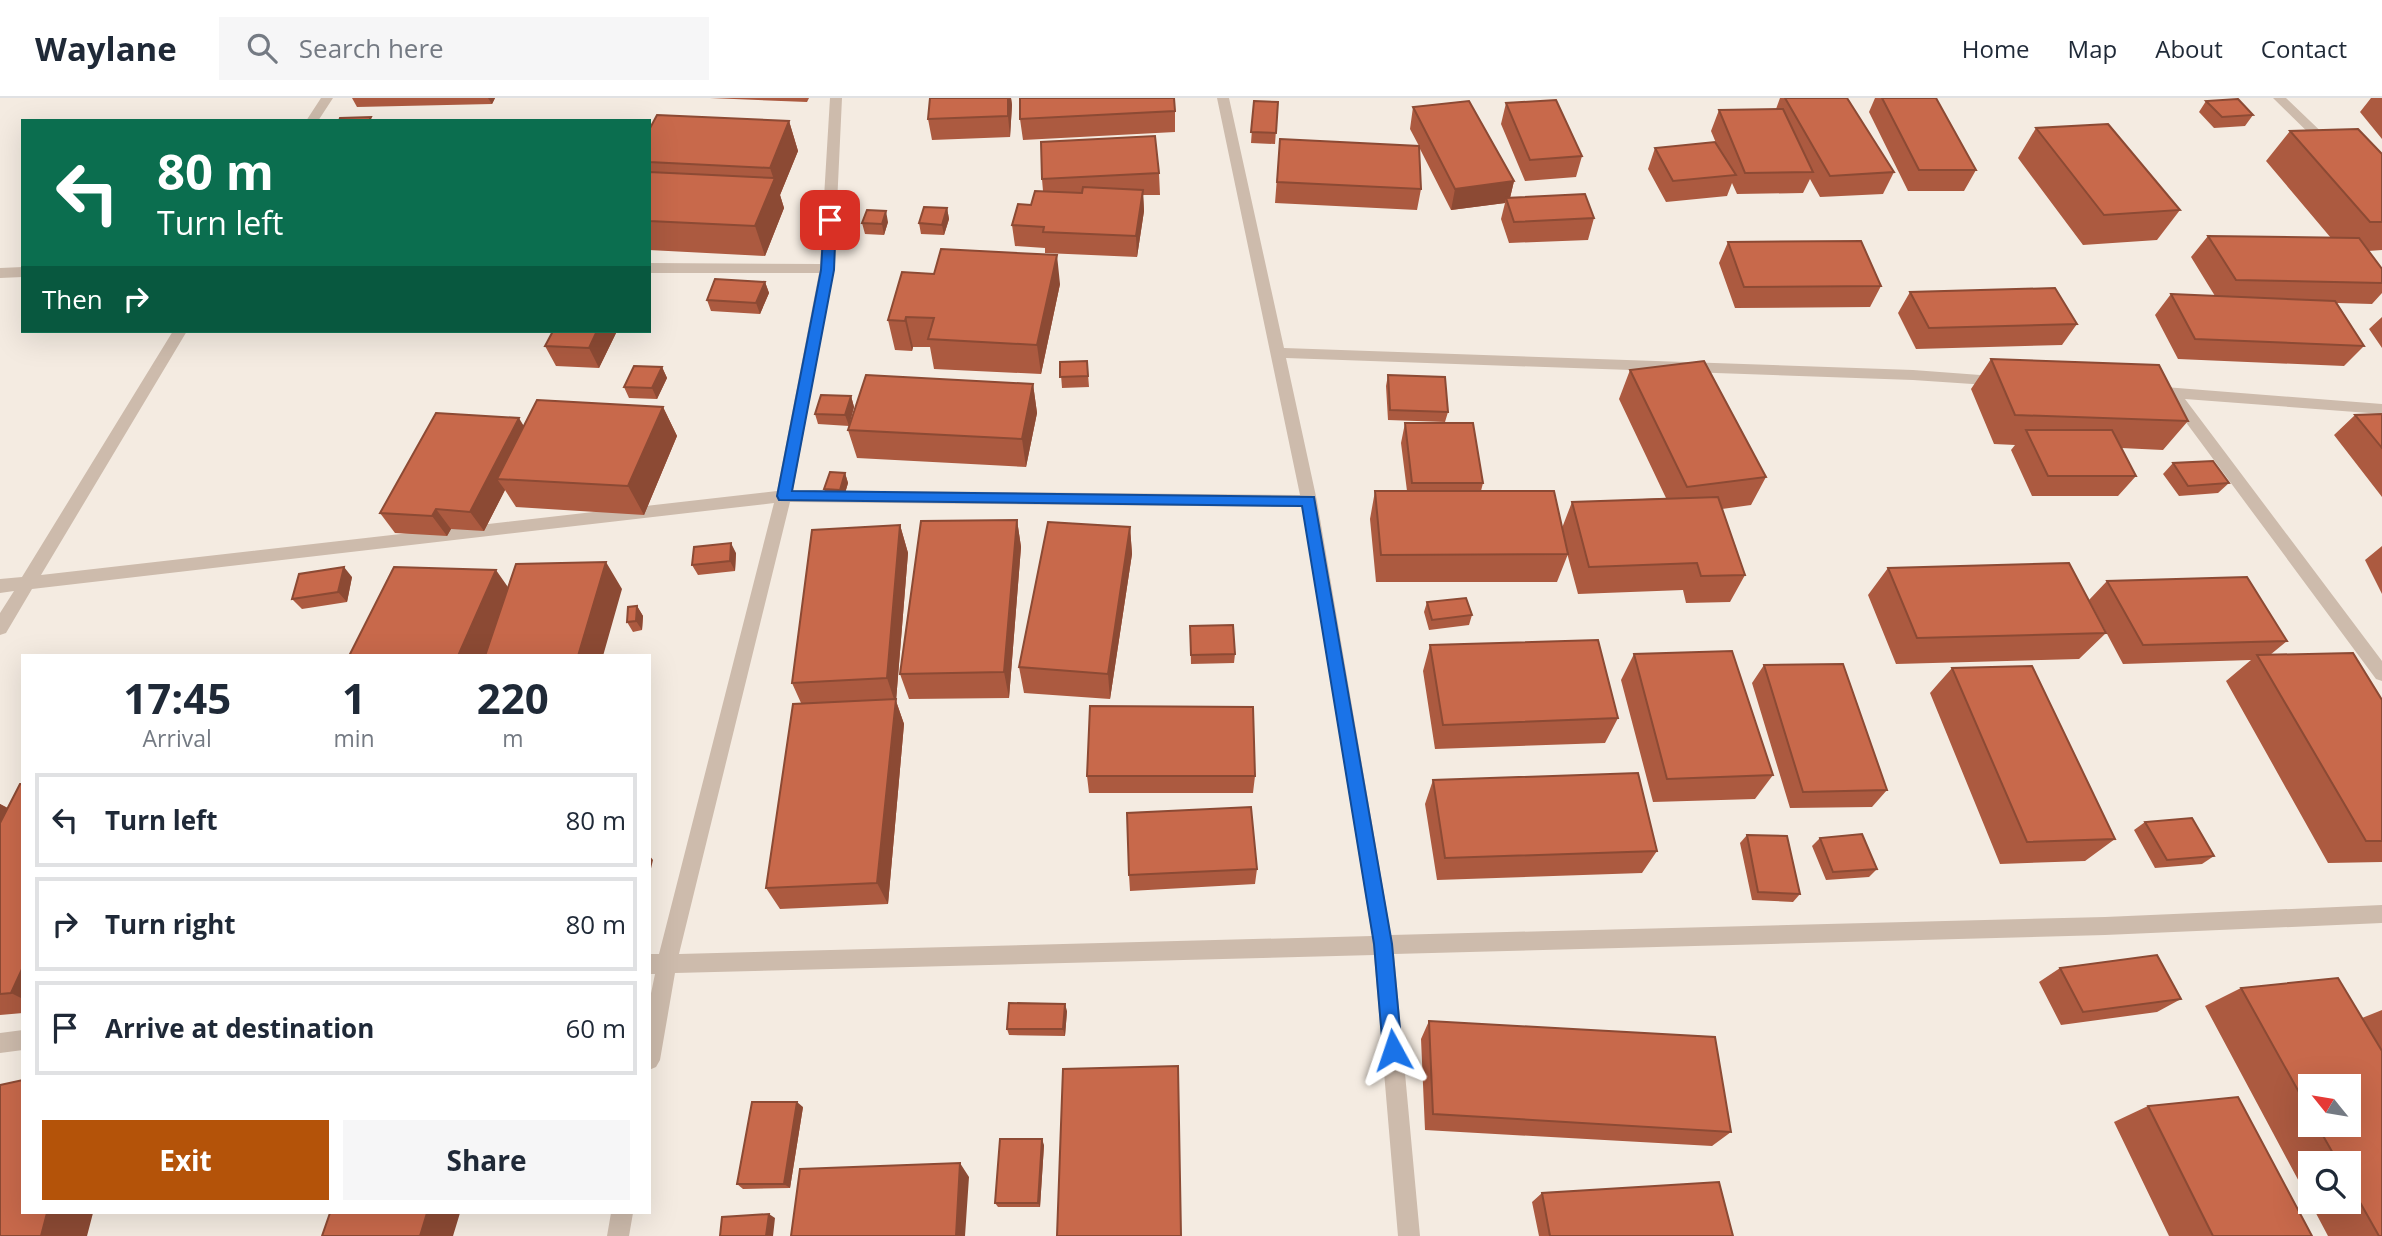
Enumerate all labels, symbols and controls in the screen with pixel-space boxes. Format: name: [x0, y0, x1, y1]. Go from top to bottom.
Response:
search box: [219, 17, 709, 80]
text: Waylane: [35, 26, 177, 71]
icon: search: [243, 29, 281, 67]
text: Search here: [299, 30, 444, 66]
text: Home: [1962, 32, 2030, 65]
text: Map: [2068, 32, 2117, 65]
text: About: [2155, 32, 2223, 65]
text: Contact: [2261, 32, 2347, 65]
text: 80 m: [157, 138, 274, 204]
icon: left: [42, 147, 133, 238]
pin: [800, 190, 860, 250]
text: Turn left: [157, 201, 283, 244]
icon: arrive: [811, 201, 849, 239]
icon: right: [117, 280, 155, 318]
text: Then: [42, 281, 103, 317]
text: 17:45: [123, 669, 231, 726]
text: 1: [342, 669, 366, 726]
text: 220: [477, 669, 549, 726]
text: Arrival: [143, 722, 212, 754]
text: min: [333, 722, 375, 754]
text: m: [502, 722, 523, 754]
icon: left: [46, 801, 84, 839]
text: Turn left: [105, 802, 217, 838]
text: 80 m: [565, 802, 626, 838]
icon: right: [46, 905, 84, 943]
text: Turn right: [105, 906, 236, 942]
text: 80 m: [565, 906, 626, 942]
icon: arrive: [46, 1009, 84, 1047]
text: Arrive at destination: [105, 1010, 374, 1046]
text: 60 m: [565, 1010, 626, 1046]
position arrow: [1356, 1013, 1430, 1087]
north arrow: [2298, 1074, 2361, 1138]
map controls: [2298, 1074, 2361, 1214]
button: Exit: [42, 1120, 329, 1200]
button: Share: [343, 1120, 630, 1200]
button: search: [2298, 1151, 2361, 1214]

